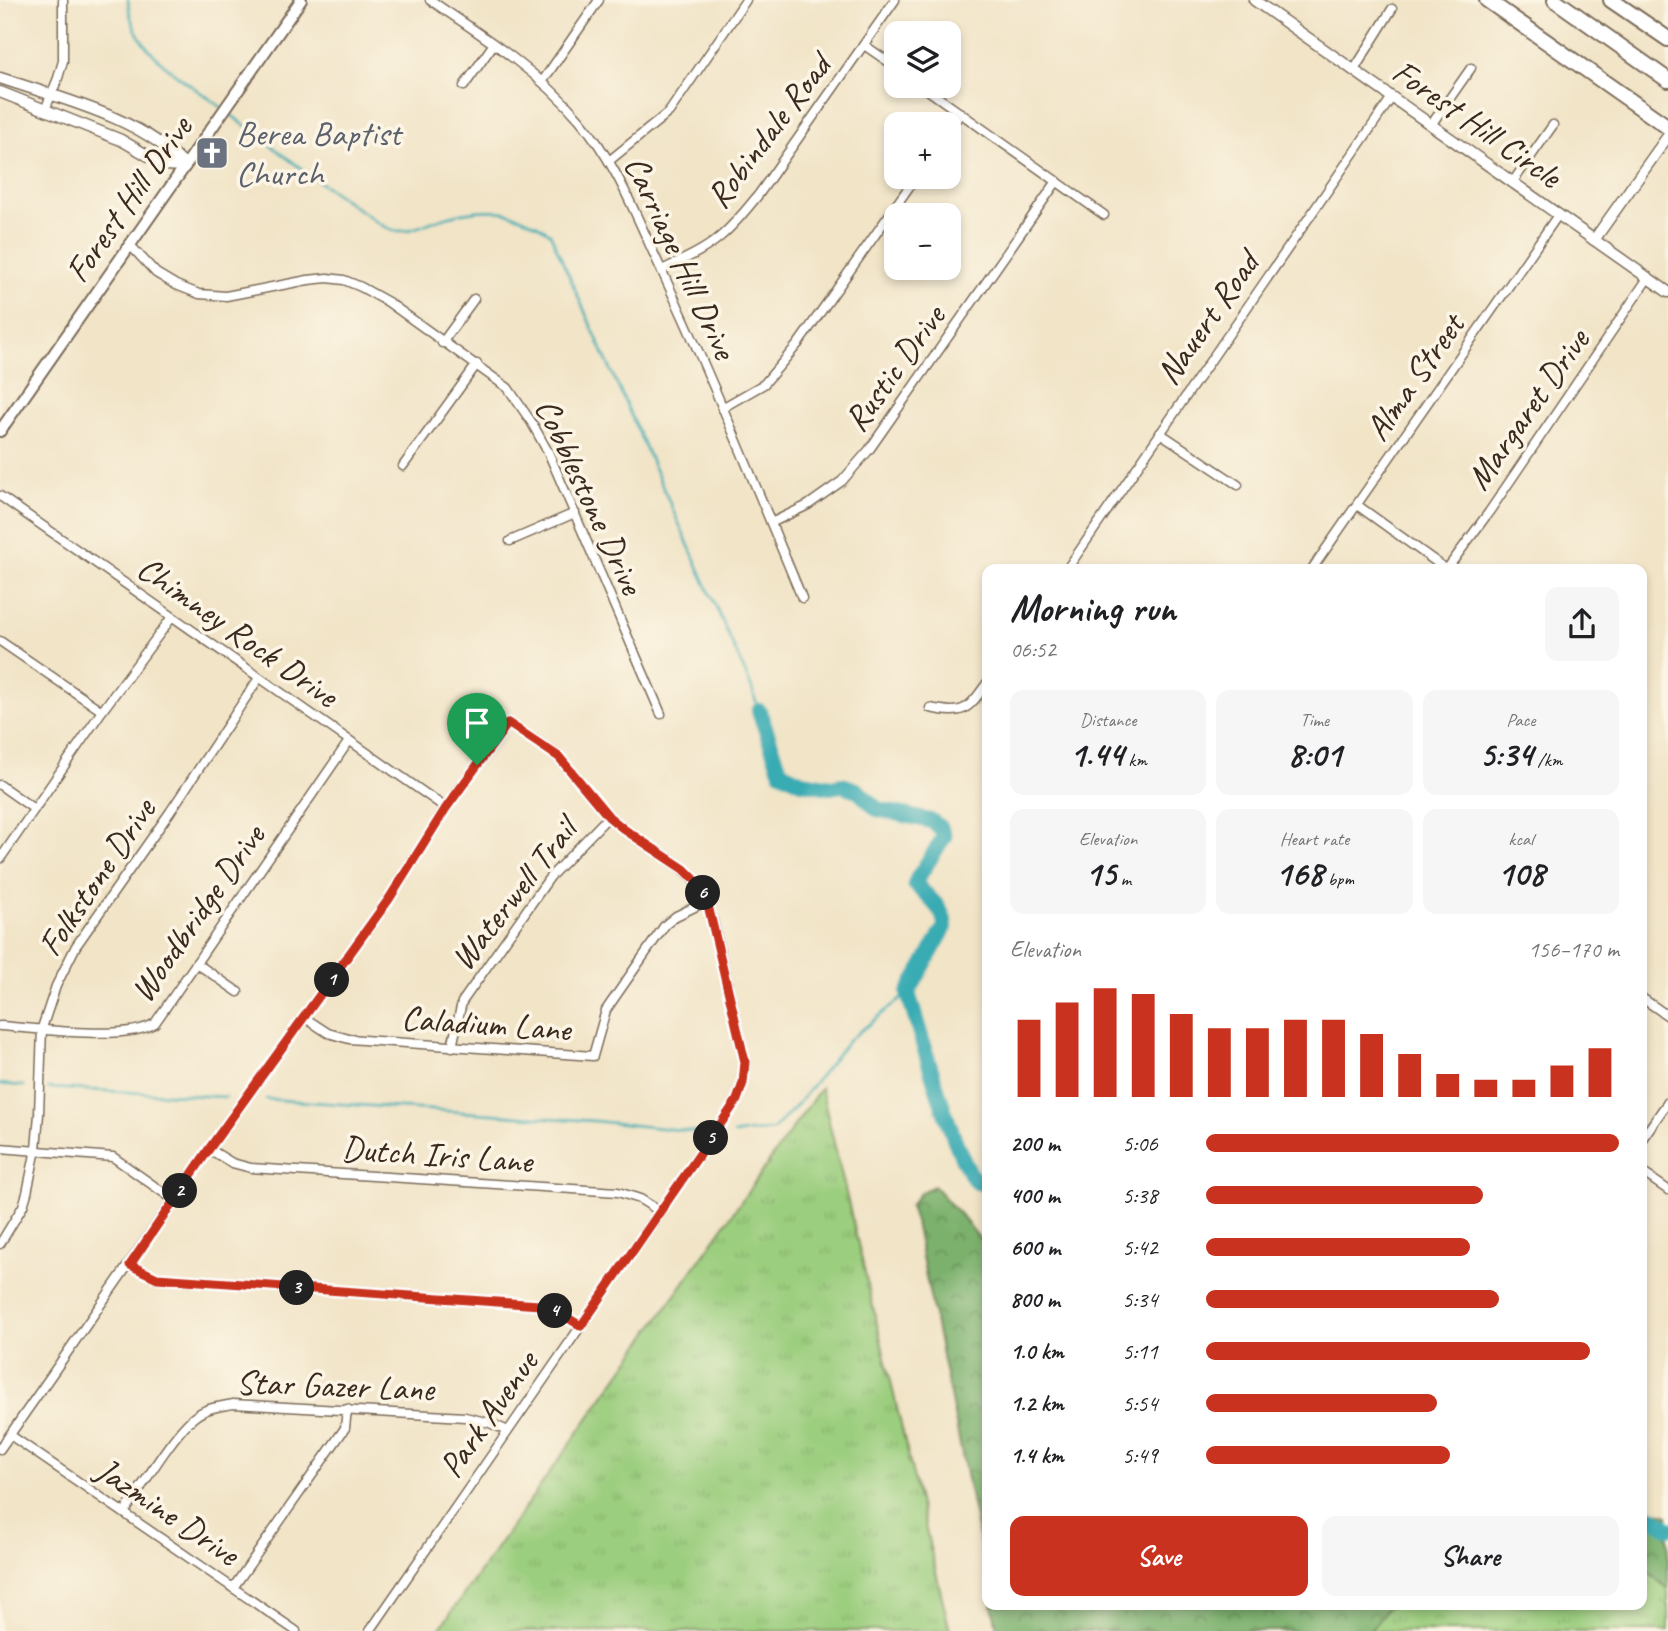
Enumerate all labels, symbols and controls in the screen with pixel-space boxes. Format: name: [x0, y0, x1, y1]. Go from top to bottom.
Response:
map controls: [884, 21, 961, 280]
button: layers: [884, 21, 961, 98]
street label: Robindale Road: [696, 41, 844, 217]
street label: Forest Hill Circle: [1384, 49, 1572, 199]
street label: Forest Hill Drive: [55, 105, 204, 291]
place label: Berea Baptist Church: [236, 111, 404, 196]
button: +: [884, 112, 961, 189]
church icon: Berea Baptist Church: [193, 134, 231, 172]
street label: Carriage Hill Drive: [614, 148, 748, 368]
button: −: [884, 203, 961, 280]
street label: Nauert Road: [1145, 239, 1272, 393]
street label: Rustic Drive: [834, 294, 957, 440]
street label: Alma Street: [1355, 303, 1476, 449]
street label: Margaret Drive: [1456, 318, 1601, 498]
street label: Cobblestone Drive: [525, 391, 656, 604]
street label: Chimney Rock Drive: [129, 546, 349, 719]
text: Morning run: [1010, 585, 1176, 632]
button: share: [1545, 587, 1619, 661]
text: 06:52: [1010, 635, 1056, 664]
pin: [447, 693, 507, 765]
icon: arrive: [458, 704, 496, 742]
text: Distance: [1080, 708, 1137, 732]
text: Time: [1300, 708, 1329, 732]
text: Pace: [1506, 708, 1535, 732]
text: 1.44: [1069, 732, 1124, 777]
text: 8:01: [1287, 732, 1342, 777]
text: 5:34: [1479, 732, 1533, 777]
text: km: [1124, 748, 1147, 772]
text: /km: [1533, 748, 1562, 772]
street label: Folkstone Drive: [27, 788, 167, 965]
street label: Waterwell Trail: [440, 805, 590, 979]
street label: Woodbridge Drive: [120, 814, 277, 1011]
text: Elevation: [1079, 827, 1137, 851]
text: Heart rate: [1280, 827, 1349, 851]
text: kcal: [1508, 827, 1533, 851]
text: 15: [1085, 851, 1116, 896]
text: 168: [1275, 851, 1323, 896]
text: 108: [1497, 851, 1544, 896]
text: m: [1116, 867, 1131, 891]
text: bpm: [1323, 867, 1354, 891]
pin: 6: [686, 876, 720, 910]
text: 6: [698, 880, 707, 904]
text: Elevation: [1010, 935, 1081, 964]
text: 156–170 m: [1528, 935, 1619, 964]
pin: 1: [314, 962, 350, 998]
text: 1: [327, 967, 336, 991]
street label: Caladium Lane: [400, 995, 575, 1052]
pin: 5: [694, 1120, 728, 1156]
street label: Dutch Iris Lane: [340, 1125, 536, 1184]
text: 5: [706, 1125, 715, 1149]
text: 200 m: [1010, 1129, 1060, 1158]
text: 5:06: [1122, 1129, 1158, 1158]
pin: 2: [162, 1174, 198, 1208]
text: 2: [175, 1178, 184, 1202]
text: 400 m: [1010, 1181, 1060, 1210]
text: 5:38: [1122, 1181, 1158, 1210]
text: 600 m: [1010, 1233, 1060, 1262]
text: 5:42: [1122, 1233, 1158, 1262]
pin: 3: [280, 1270, 314, 1306]
text: 3: [292, 1275, 301, 1299]
text: 800 m: [1010, 1285, 1060, 1314]
text: 5:34: [1122, 1285, 1158, 1314]
pin: 4: [538, 1294, 572, 1328]
text: 4: [550, 1298, 559, 1322]
text: 1.0 km: [1010, 1337, 1064, 1366]
text: 5:11: [1122, 1337, 1158, 1366]
street label: Park Avenue: [429, 1340, 550, 1486]
street label: Star Gazer Lane: [235, 1360, 437, 1412]
text: 1.2 km: [1010, 1389, 1064, 1418]
text: 5:54: [1122, 1389, 1158, 1418]
text: 1.4 km: [1010, 1441, 1064, 1470]
text: 5:49: [1122, 1441, 1158, 1470]
street label: Jazmine Drive: [86, 1446, 250, 1577]
button: Save: [1010, 1516, 1308, 1596]
button: Share: [1322, 1516, 1619, 1596]

